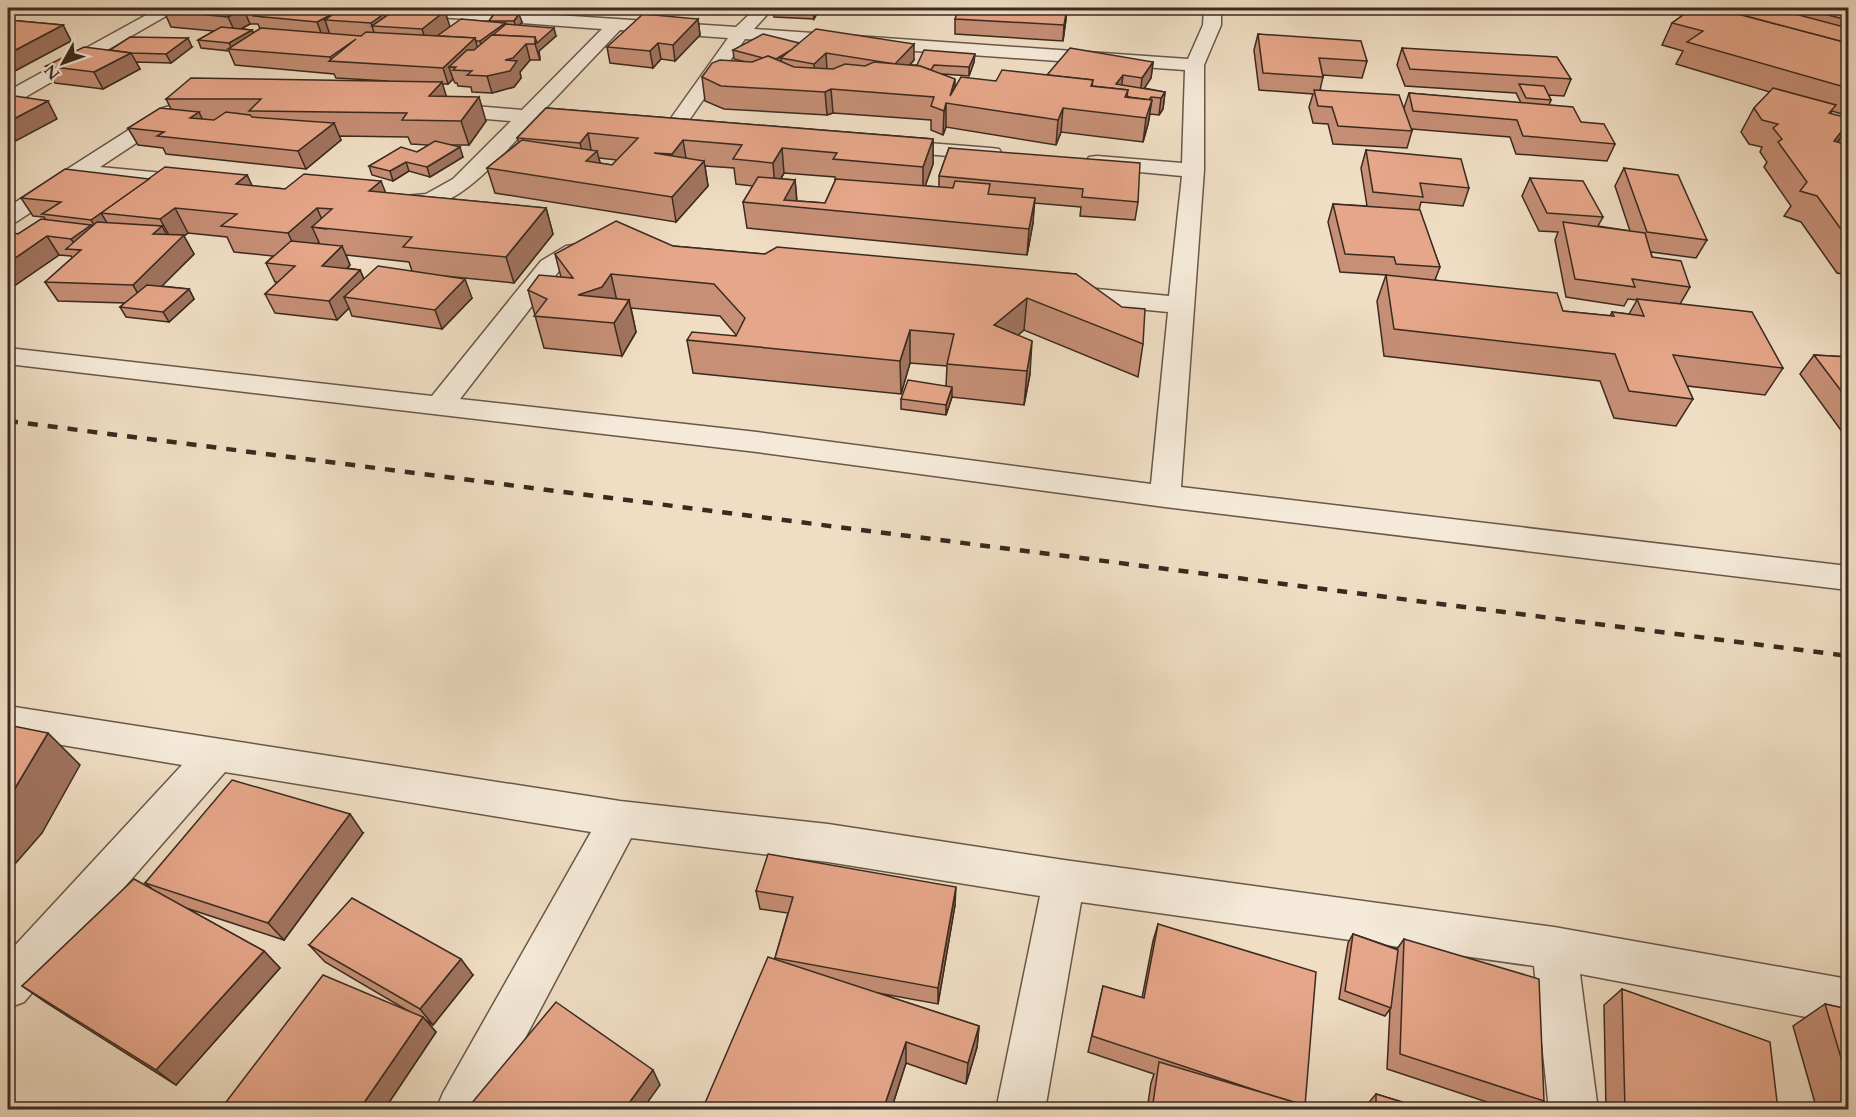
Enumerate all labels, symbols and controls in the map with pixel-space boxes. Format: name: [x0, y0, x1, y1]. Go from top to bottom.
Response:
north arrow: [33, 33, 93, 93]
text: N: [39, 60, 65, 84]

